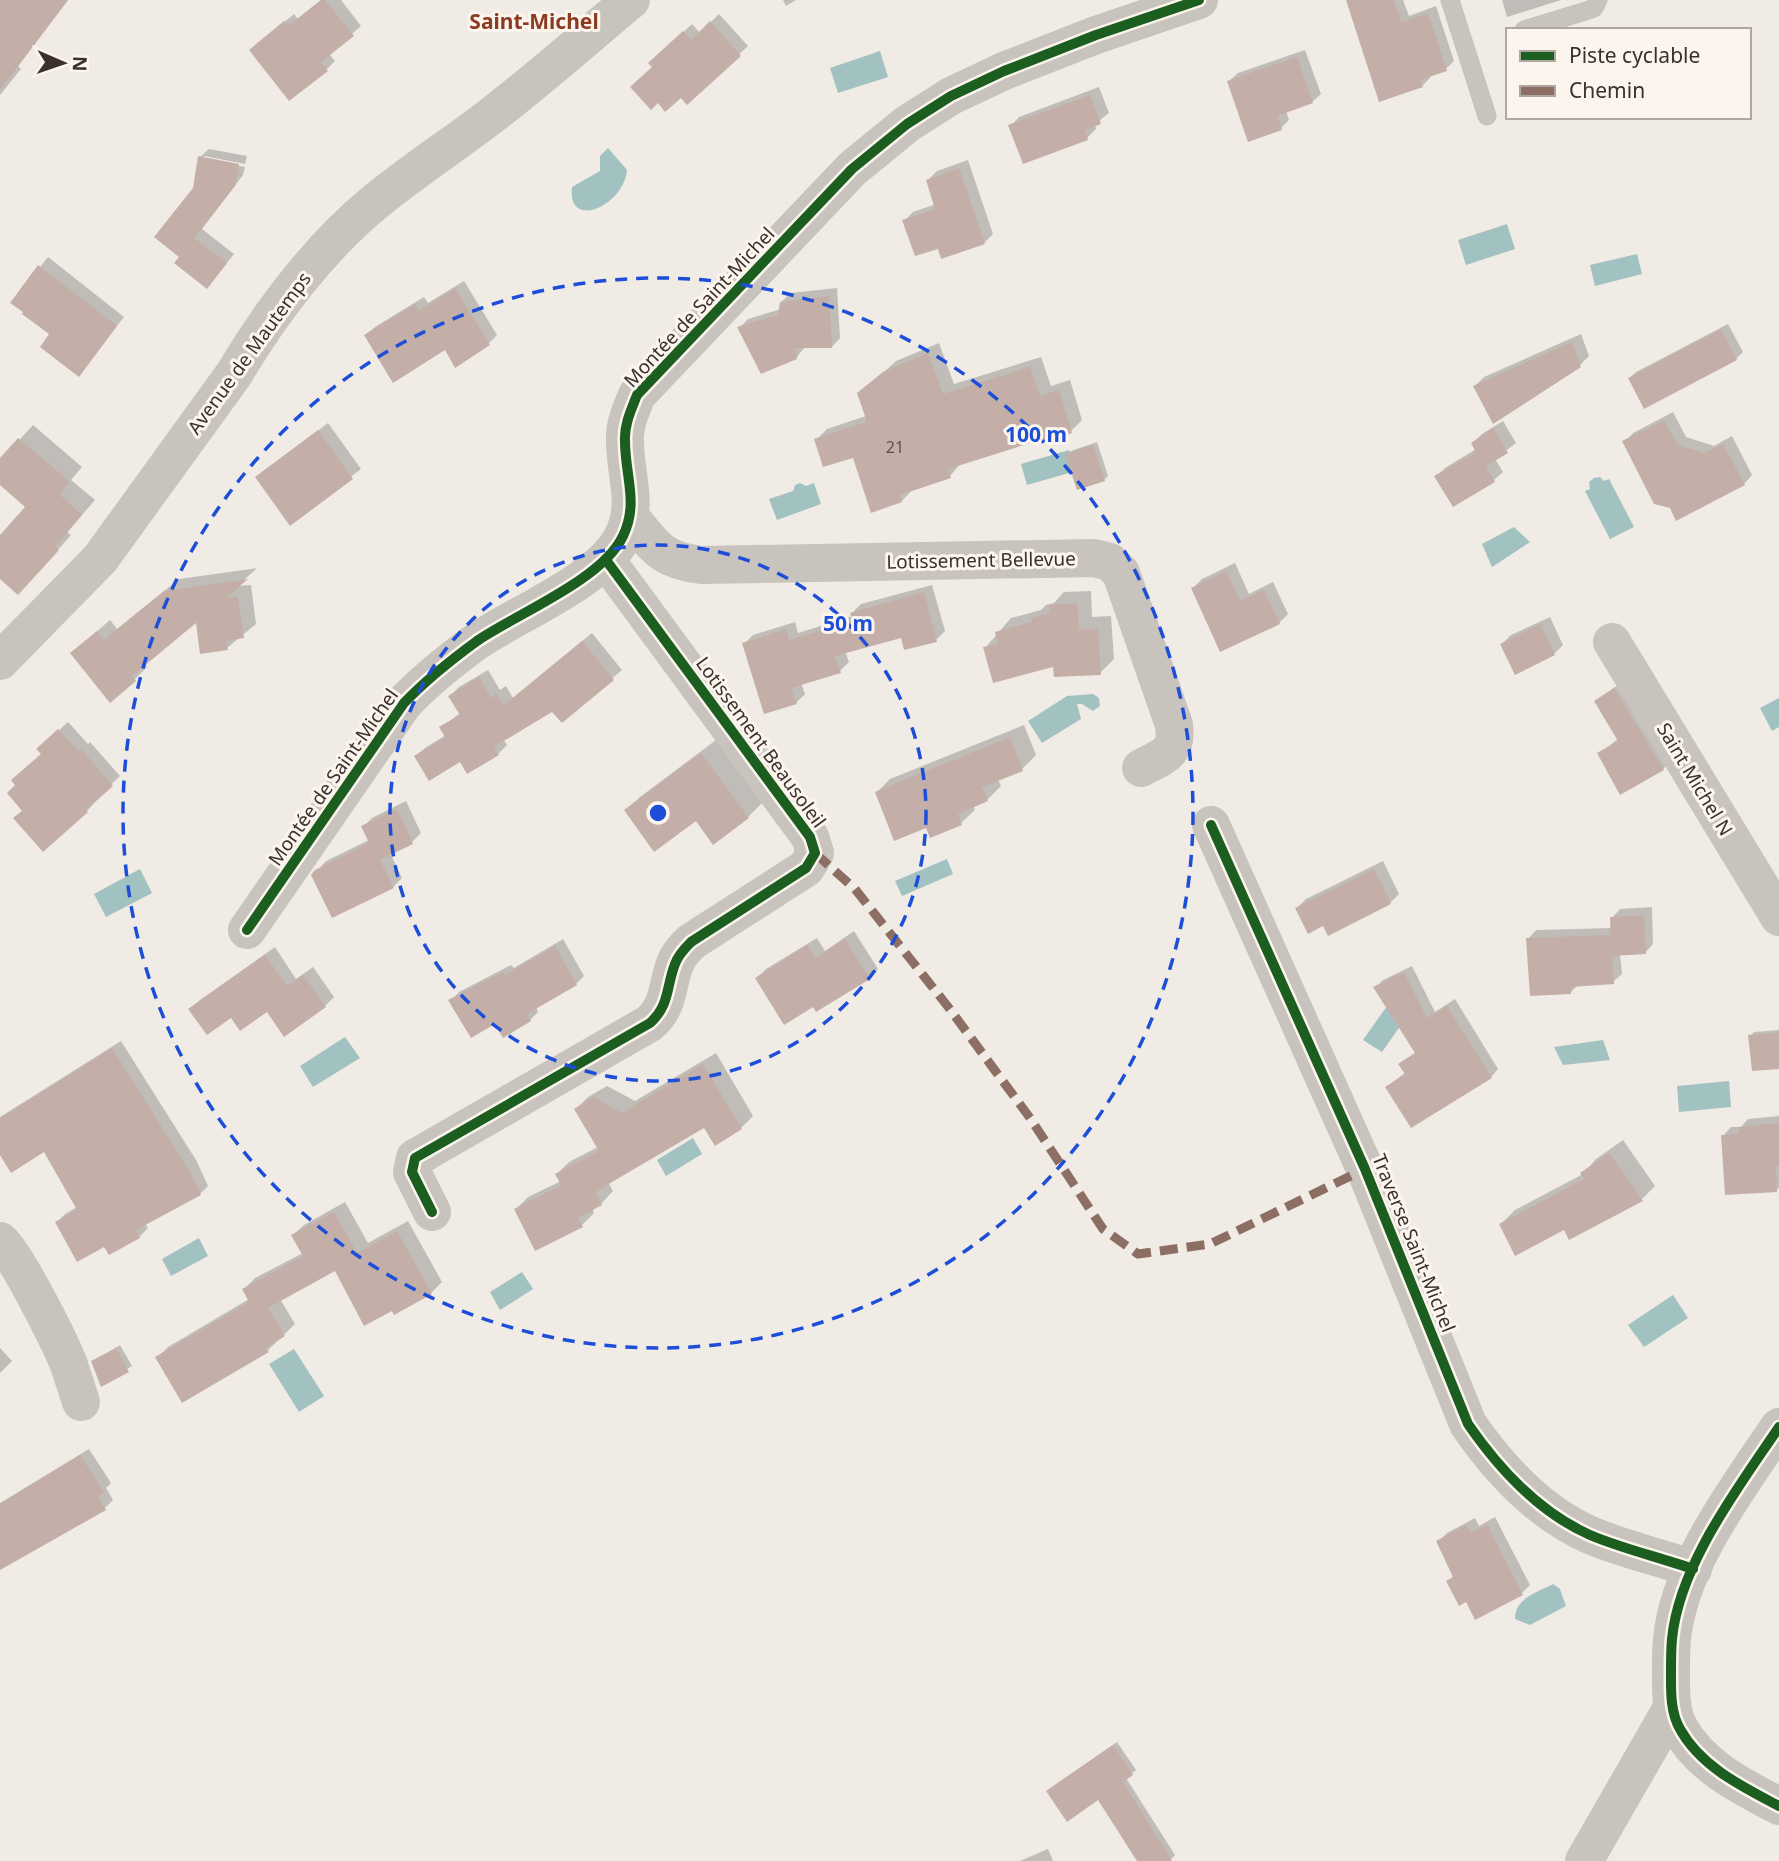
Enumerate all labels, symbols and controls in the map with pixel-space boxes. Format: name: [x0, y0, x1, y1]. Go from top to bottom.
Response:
district label: Saint-Michel: [469, 7, 599, 35]
north arrow: [28, 28, 98, 98]
legend: [1506, 28, 1751, 119]
text: Piste cyclable: [1569, 41, 1700, 69]
text: N: [67, 55, 93, 72]
text: Chemin: [1569, 76, 1645, 104]
street label: Montée de Saint-Michel: [618, 221, 780, 393]
street label: Avenue de Mautemps: [181, 267, 317, 439]
text: 100 m: [1005, 420, 1067, 448]
house number: 21: [886, 436, 904, 458]
street label: Lotissement Bellevue: [886, 545, 1076, 575]
text: 50 m: [823, 609, 873, 637]
street label: Lotissement Beausoleil: [690, 651, 832, 833]
street label: Montée de Saint-Michel: [262, 683, 404, 871]
street label: Saint Michel N: [1651, 718, 1739, 840]
centre of rings: [646, 801, 670, 825]
street label: Traverse Saint-Michel: [1366, 1150, 1462, 1336]

